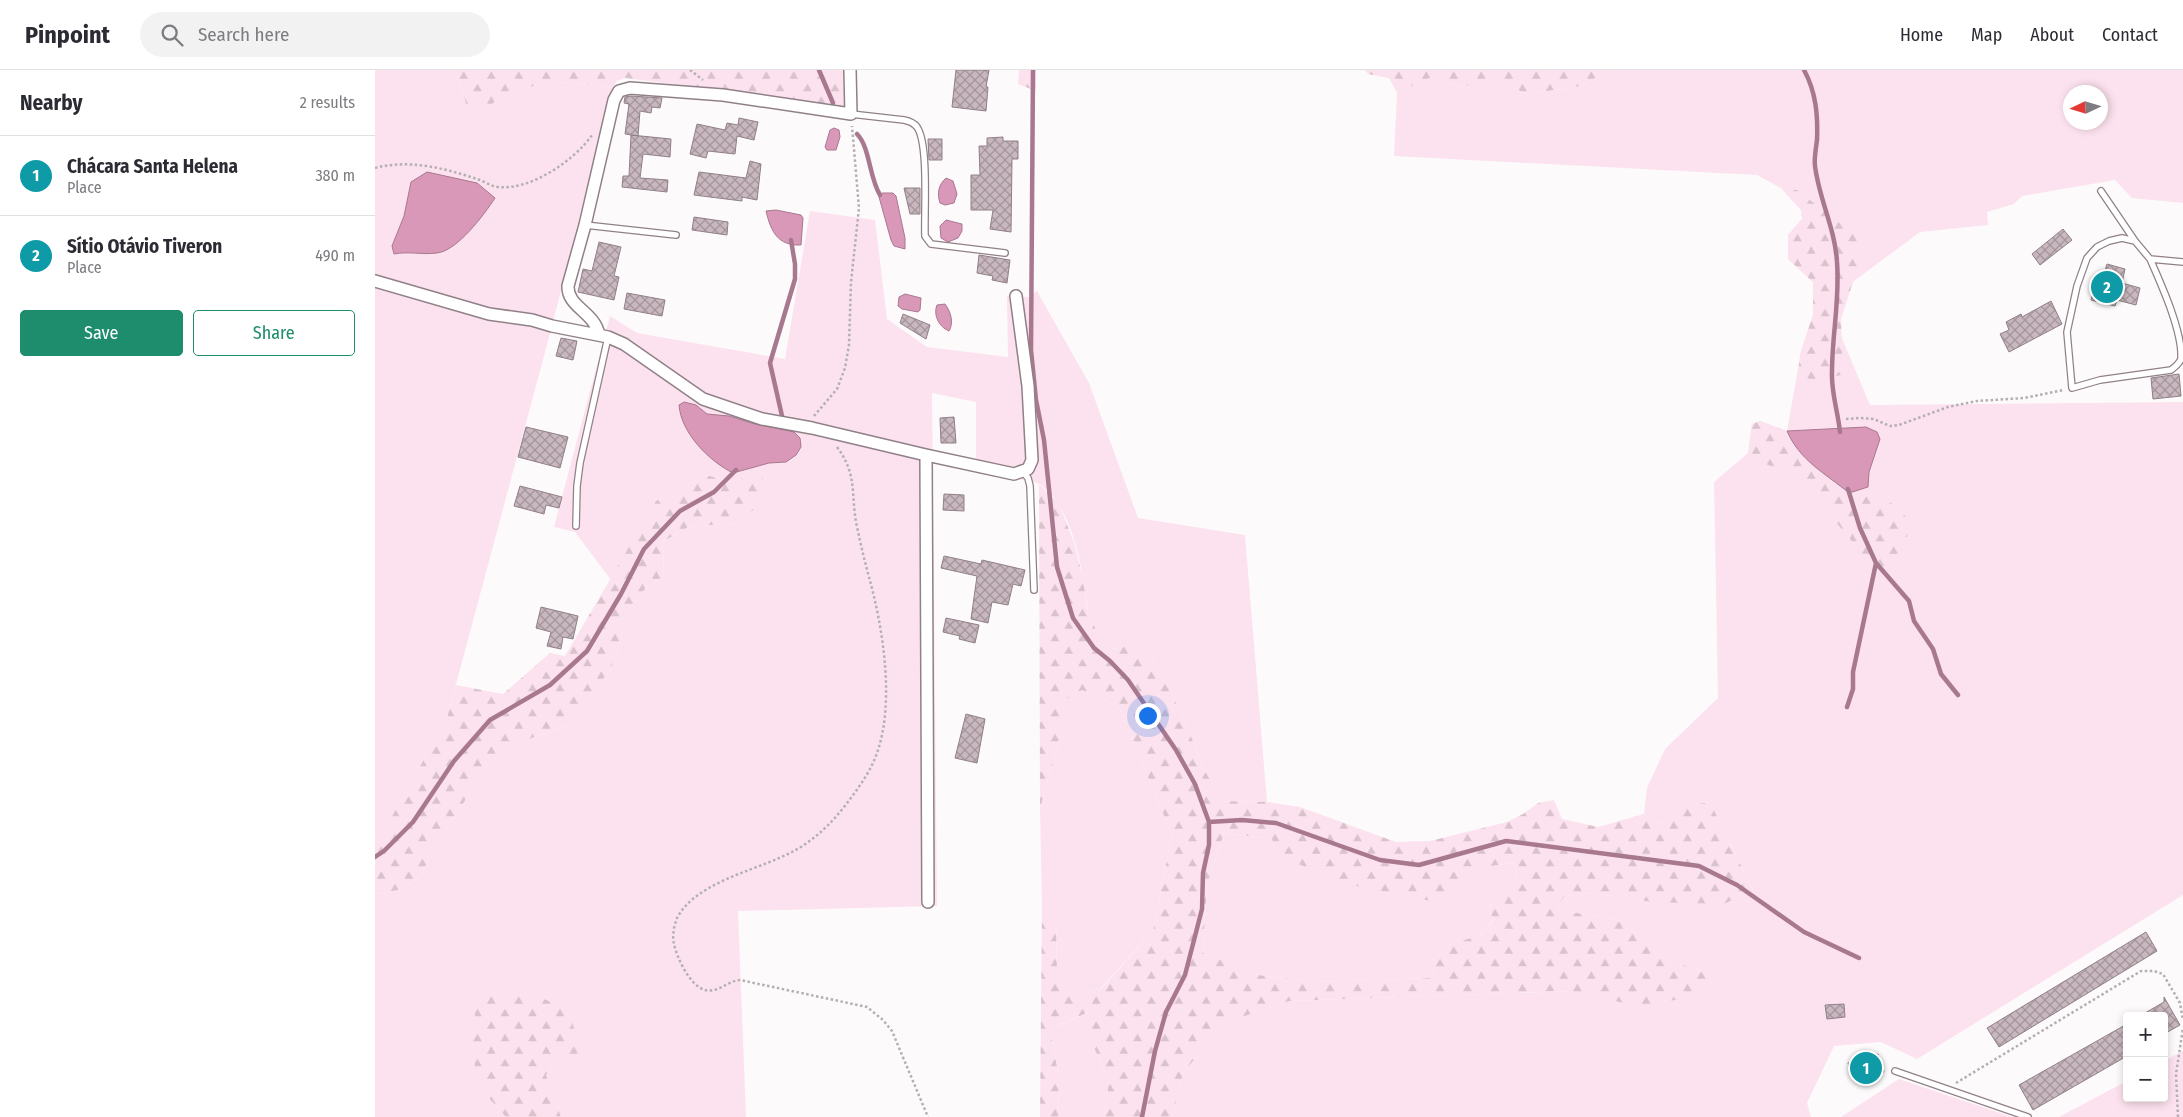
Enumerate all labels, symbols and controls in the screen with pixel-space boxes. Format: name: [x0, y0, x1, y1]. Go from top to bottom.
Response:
search box: [140, 12, 490, 57]
text: Pinpoint: [25, 21, 110, 49]
icon: search: [158, 21, 186, 49]
text: Search here: [198, 23, 289, 46]
text: Home: [1900, 24, 1943, 46]
text: Map: [1971, 24, 2002, 46]
text: About: [2030, 24, 2074, 46]
text: Contact: [2102, 24, 2158, 46]
north arrow: [2063, 85, 2108, 130]
text: Nearby: [20, 90, 82, 116]
text: 2 results: [300, 93, 355, 112]
text: Chácara Santa Helena: [67, 155, 238, 178]
text: 1: [33, 166, 39, 185]
text: 380 m: [315, 166, 355, 185]
text: Place: [67, 178, 102, 197]
text: Sítio Otávio Tiveron: [67, 235, 222, 258]
text: 2: [32, 246, 40, 265]
text: 490 m: [315, 246, 355, 265]
text: Place: [67, 258, 102, 277]
pin: 2: [2091, 268, 2123, 306]
button: Save: [20, 310, 183, 356]
button: Share: [193, 310, 355, 356]
your location: [1135, 703, 1161, 729]
map controls: [2123, 1012, 2168, 1102]
button: +: [2123, 1012, 2168, 1057]
pin: 1: [1850, 1049, 1882, 1087]
button: −: [2123, 1057, 2168, 1102]

